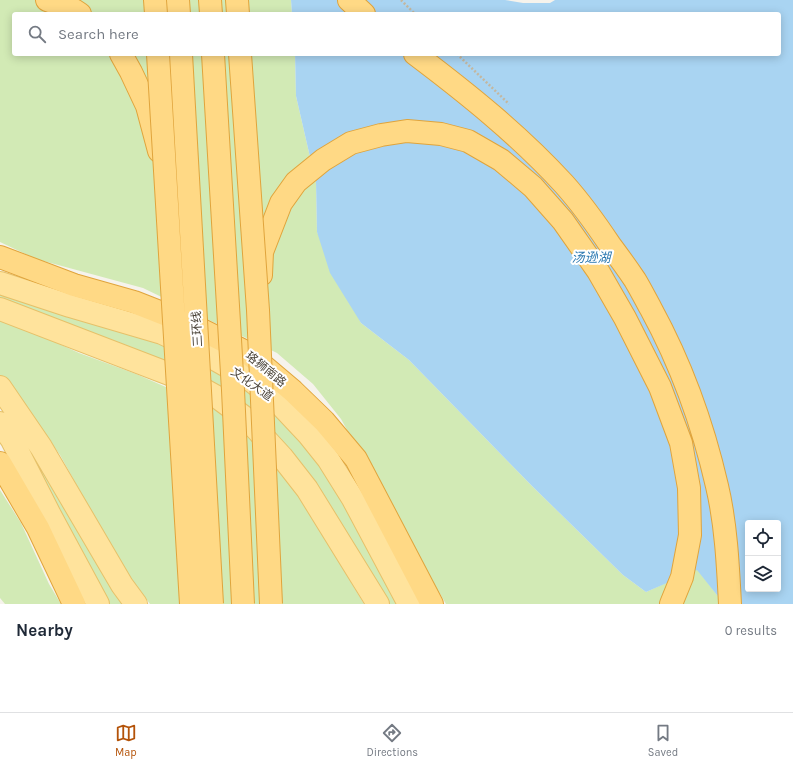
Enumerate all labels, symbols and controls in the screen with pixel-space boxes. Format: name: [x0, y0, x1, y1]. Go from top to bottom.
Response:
search box: [12, 12, 781, 56]
icon: search: [26, 23, 48, 45]
text: Search here: [58, 25, 139, 43]
water label: 汤逊湖: [571, 250, 612, 265]
street label: 三环线: [189, 311, 205, 347]
street label: 珞狮南路: [243, 348, 289, 390]
street label: 文化大道: [228, 364, 276, 404]
map controls: [745, 520, 781, 592]
button: locate: [745, 520, 781, 556]
button: layers: [745, 556, 781, 592]
text: Nearby: [16, 620, 73, 640]
text: 0 results: [725, 623, 777, 638]
tab: Map: [115, 722, 137, 759]
tab: Directions: [366, 722, 418, 759]
tab: Saved: [648, 722, 678, 759]

